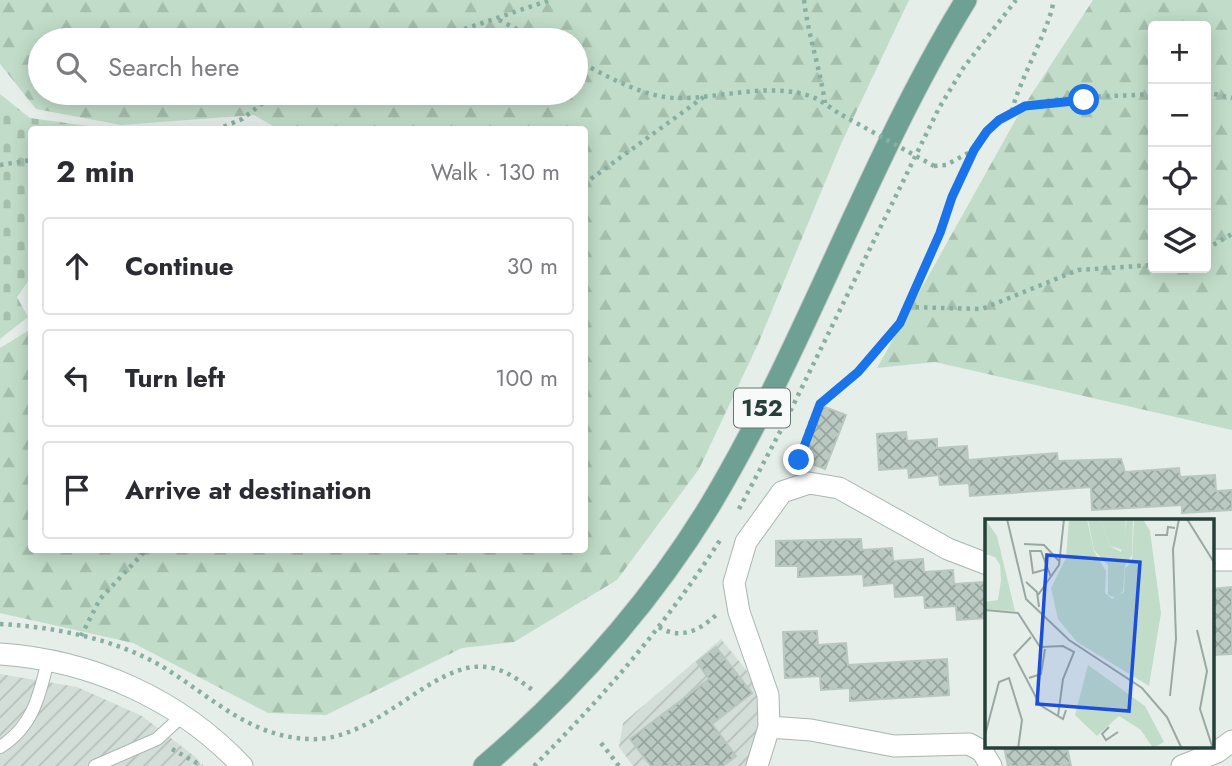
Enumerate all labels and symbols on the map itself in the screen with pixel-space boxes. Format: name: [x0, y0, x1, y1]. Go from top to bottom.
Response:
route start: [1068, 84, 1099, 115]
road number: 152: [734, 388, 790, 428]
route end: [783, 444, 814, 475]
inset map: [985, 519, 1214, 748]

